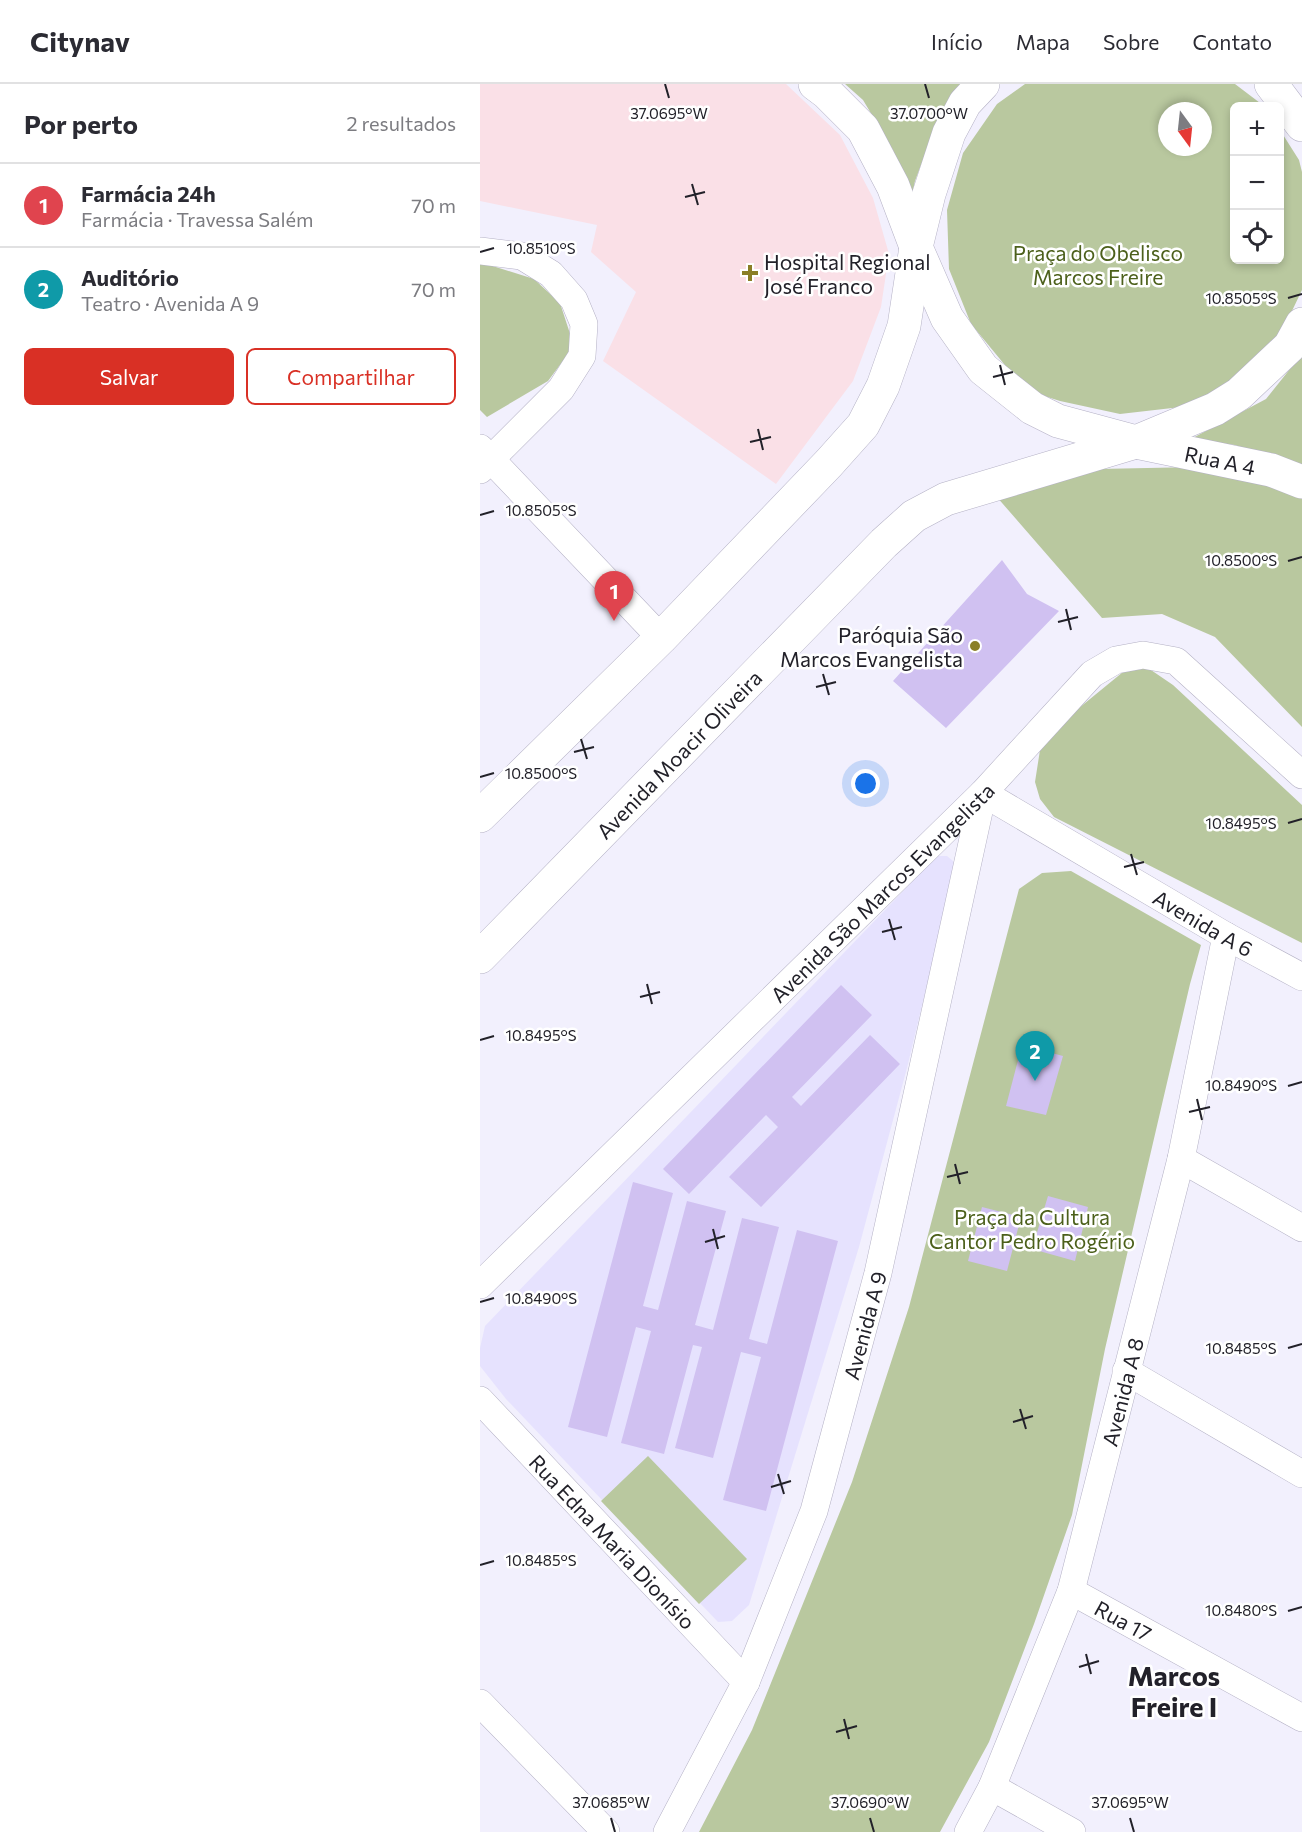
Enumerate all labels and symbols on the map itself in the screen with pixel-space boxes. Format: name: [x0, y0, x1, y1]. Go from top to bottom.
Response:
north arrow: [1158, 102, 1212, 156]
text: 37.0695°W: [630, 104, 708, 122]
text: 37.0700°W: [890, 104, 968, 122]
text: 10.8510°S: [507, 239, 576, 257]
park label: Praça do Obelisco Marcos Freire: [1013, 240, 1183, 289]
place label: Hospital Regional José Franco: [764, 249, 931, 298]
marker: Hospital Regional José Franco: [741, 264, 759, 282]
text: 10.8505°S: [1205, 289, 1277, 307]
street label: Rua A 4: [1182, 440, 1258, 479]
text: 10.8505°S: [505, 501, 577, 519]
text: 10.8500°S: [1205, 551, 1277, 569]
pin: 1: [594, 572, 634, 621]
place label: Paróquia São Marcos Evangelista: [780, 622, 963, 671]
marker: Paróquia São Marcos Evangelista: [968, 639, 982, 653]
street label: Avenida Moacir Oliveira: [591, 664, 766, 843]
text: 10.8500°S: [505, 764, 577, 782]
your location: [851, 769, 880, 798]
street label: Avenida São Marcos Evangelista: [765, 777, 999, 1007]
text: 10.8495°S: [1206, 814, 1277, 832]
street label: Avenida A 6: [1149, 884, 1258, 961]
text: 10.8495°S: [506, 1026, 577, 1044]
pin: 2: [1016, 1032, 1054, 1081]
text: 10.8490°S: [1205, 1076, 1277, 1094]
park label: Praça da Cultura Cantor Pedro Rogério: [929, 1204, 1135, 1253]
street label: Avenida A 9: [837, 1268, 890, 1382]
text: 10.8490°S: [505, 1289, 577, 1307]
street label: Avenida A 8: [1096, 1335, 1148, 1449]
text: 10.8485°S: [1206, 1339, 1277, 1357]
street label: Rua Edna Maria Dionísio: [525, 1449, 701, 1634]
text: 10.8485°S: [506, 1551, 577, 1569]
street label: Rua 17: [1091, 1594, 1156, 1646]
text: 10.8480°S: [1205, 1601, 1277, 1619]
district label: Marcos Freire I: [1128, 1659, 1220, 1723]
text: 37.0685°W: [572, 1793, 650, 1811]
text: 37.0690°W: [831, 1793, 909, 1811]
text: 37.0695°W: [1091, 1793, 1169, 1811]

